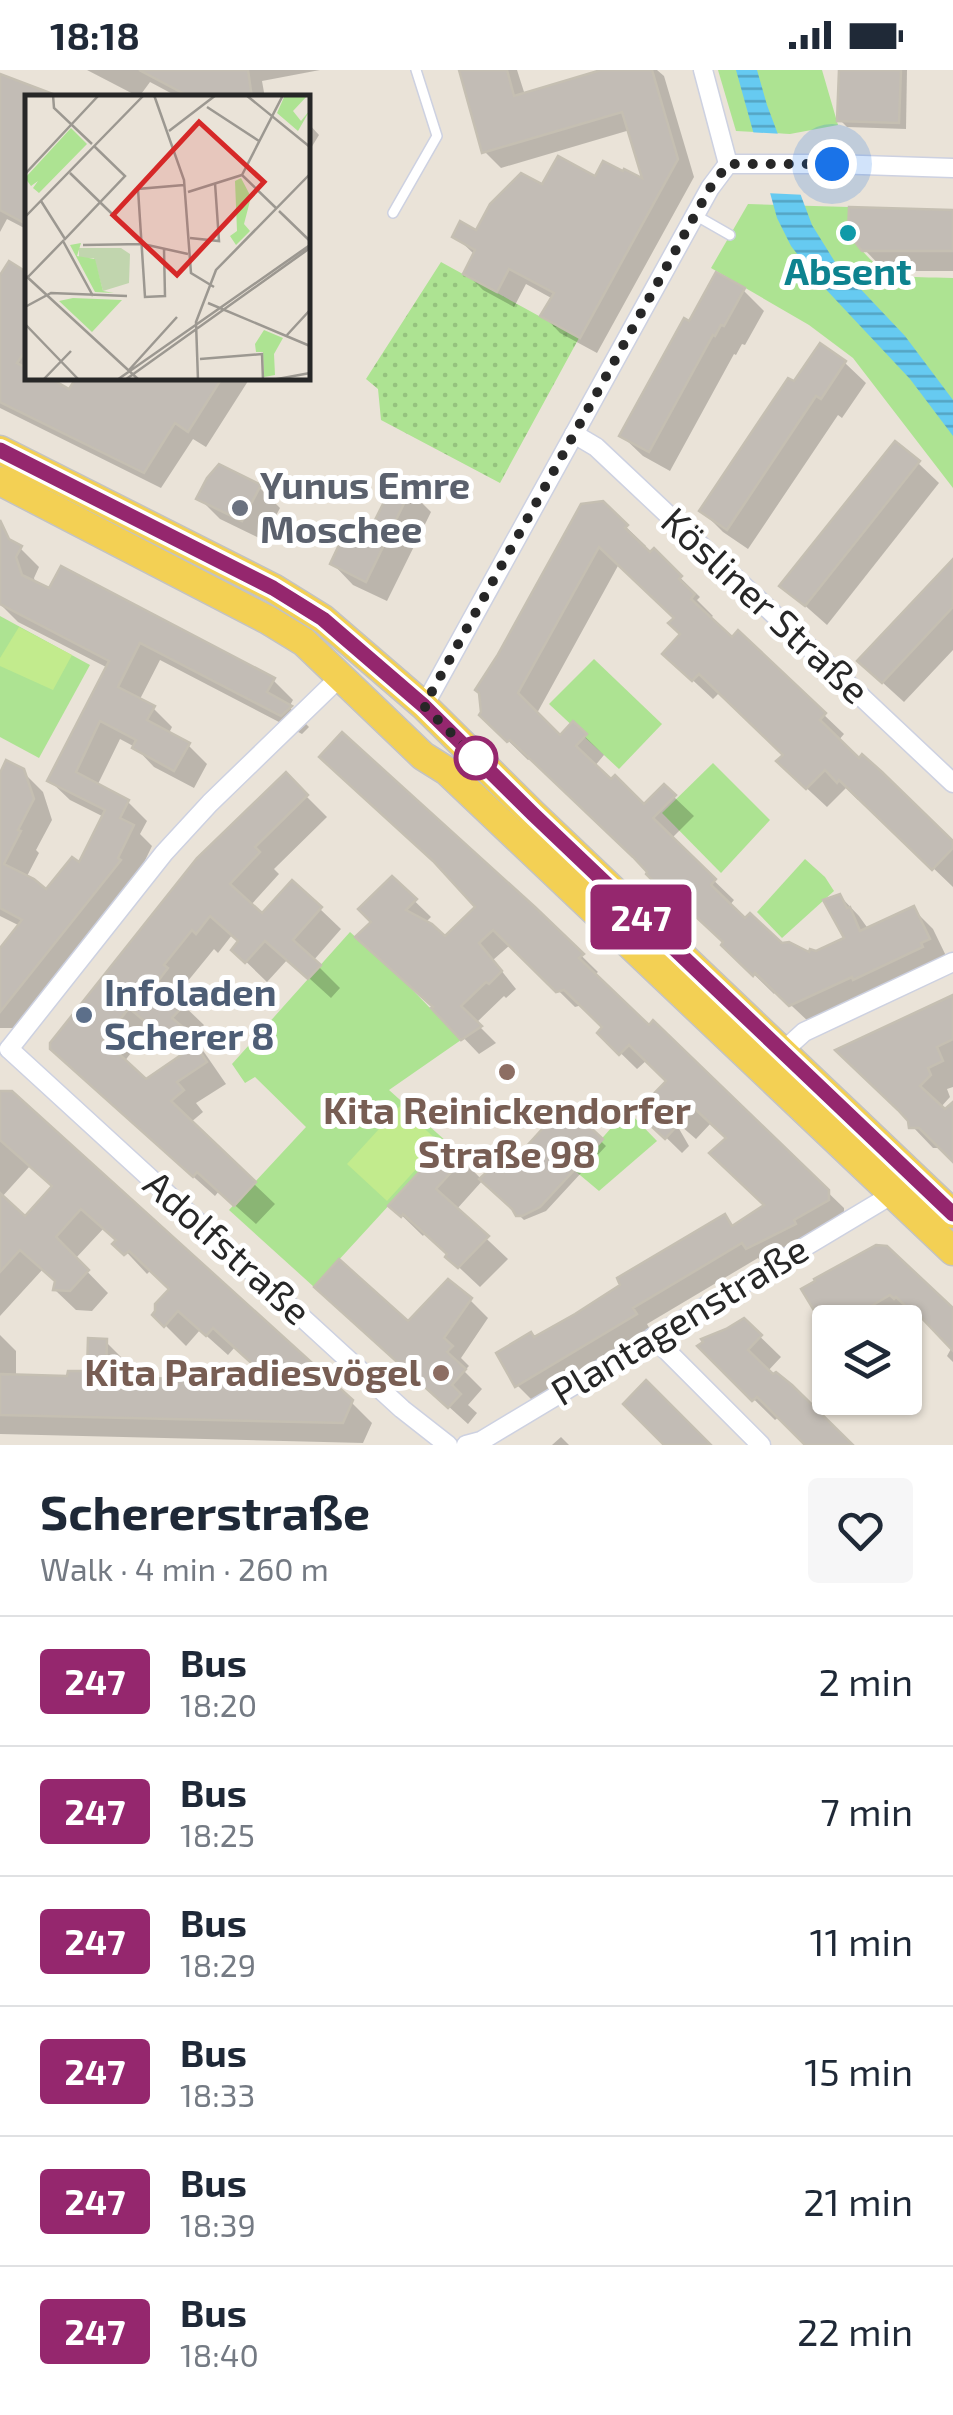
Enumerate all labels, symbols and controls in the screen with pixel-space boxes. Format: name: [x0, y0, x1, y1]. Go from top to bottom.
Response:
text: 18:18: [50, 12, 140, 58]
inset map: [25, 95, 310, 380]
your location: [807, 139, 857, 189]
marker: Absent: [837, 222, 859, 244]
place label: Absent: [784, 247, 912, 293]
place label: Yunus Emre Moschee: [260, 461, 470, 551]
marker: Yunus Emre Moschee: [229, 497, 251, 519]
street label: Kösliner Straße: [653, 497, 880, 712]
unlabelled marker: [455, 737, 497, 779]
line badge: 247: [584, 884, 698, 950]
text: 247: [610, 896, 672, 938]
place label: Infoladen Scherer 8: [104, 968, 277, 1058]
marker: Infoladen Scherer 8: [73, 1004, 95, 1026]
marker: Kita Reinickendorfer Straße 98: [496, 1061, 518, 1083]
place label: Kita Reinickendorfer Straße 98: [323, 1086, 691, 1176]
street label: Adolfstraße: [135, 1160, 321, 1333]
street label: Plantagenstraße: [542, 1225, 816, 1414]
map controls: [812, 1305, 922, 1415]
button: layers: [812, 1305, 922, 1415]
place label: Kita Paradiesvögel: [84, 1348, 422, 1394]
marker: Kita Paradiesvögel: [430, 1362, 452, 1384]
button: heart: [808, 1478, 913, 1583]
text: Schererstraße: [40, 1482, 370, 1540]
text: Walk · 4 min · 260 m: [40, 1549, 329, 1587]
text: Bus: [180, 1639, 247, 1685]
text: 2 min: [818, 1658, 913, 1704]
text: 247: [64, 1660, 126, 1702]
text: 18:20: [180, 1685, 257, 1723]
text: Bus: [180, 1769, 247, 1815]
text: 7 min: [820, 1788, 913, 1834]
text: 247: [64, 1790, 126, 1832]
text: 18:25: [180, 1815, 255, 1853]
text: Bus: [180, 1899, 247, 1945]
text: 11 min: [809, 1918, 913, 1964]
text: 247: [64, 1920, 126, 1962]
text: 18:29: [180, 1945, 256, 1983]
text: Bus: [180, 2029, 247, 2075]
text: 15 min: [804, 2048, 913, 2094]
text: 247: [64, 2050, 126, 2092]
text: 18:33: [180, 2075, 255, 2113]
text: Bus: [180, 2159, 247, 2205]
text: 21 min: [803, 2178, 913, 2224]
text: 247: [64, 2180, 126, 2222]
text: 18:39: [180, 2205, 256, 2243]
text: Bus: [180, 2289, 247, 2335]
text: 22 min: [797, 2308, 913, 2354]
text: 247: [64, 2310, 126, 2352]
text: 18:40: [180, 2335, 259, 2373]

